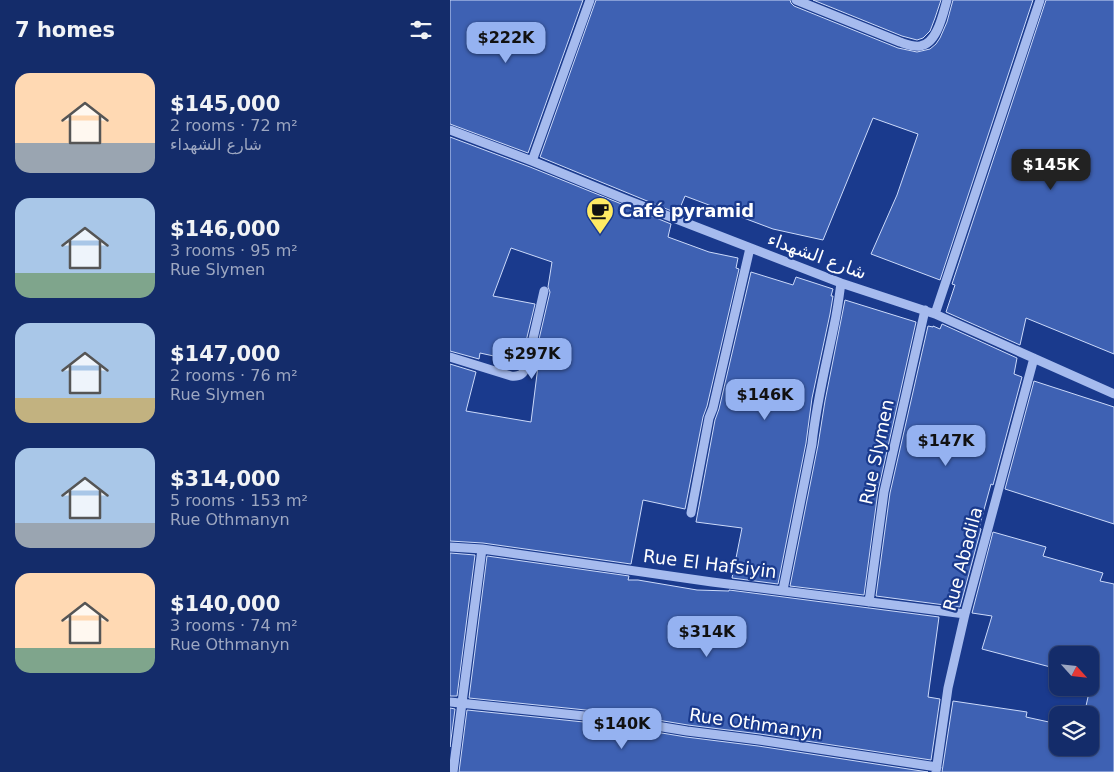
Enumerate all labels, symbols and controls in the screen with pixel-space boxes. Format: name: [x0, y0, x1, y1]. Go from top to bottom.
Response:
icon: filters: [407, 16, 435, 44]
text: 7 homes: [15, 18, 115, 42]
pin: $222K: [471, 22, 541, 64]
text: $222K: [478, 28, 534, 47]
text: $145,000: [170, 92, 280, 116]
icon: home: [55, 93, 115, 153]
text: 2 rooms · 72 m²: [170, 116, 298, 135]
text: شارع الشهداء: [170, 135, 262, 154]
pin: $145K: [1016, 148, 1086, 191]
text: $145K: [1023, 155, 1079, 174]
cafe icon: Café pyramid: [585, 196, 615, 235]
place label: Café pyramid: [619, 200, 754, 221]
text: $146,000: [170, 217, 280, 241]
icon: home: [55, 218, 115, 278]
street label: شارع الشهداء: [765, 228, 869, 284]
text: 3 rooms · 95 m²: [170, 241, 298, 260]
text: Rue Slymen: [170, 260, 265, 279]
pin: $297K: [497, 338, 567, 380]
text: $147,000: [170, 342, 280, 366]
icon: home: [55, 343, 115, 403]
text: $297K: [504, 344, 560, 363]
text: 2 rooms · 76 m²: [170, 366, 298, 385]
pin: $146K: [730, 378, 800, 421]
text: Rue Slymen: [170, 385, 265, 404]
text: $146K: [737, 385, 793, 404]
street label: Rue Slymen: [855, 397, 898, 506]
pin: $147K: [911, 424, 981, 467]
text: $147K: [918, 431, 974, 450]
text: $314,000: [170, 467, 280, 491]
icon: home: [55, 468, 115, 528]
text: 5 rooms · 153 m²: [170, 491, 308, 510]
street label: Rue Abadila: [939, 504, 987, 613]
text: Rue Othmanyn: [170, 510, 290, 529]
street label: Rue El Hafsiyin: [642, 545, 778, 582]
text: $140,000: [170, 592, 280, 616]
icon: home: [55, 593, 115, 653]
text: 3 rooms · 74 m²: [170, 616, 298, 635]
pin: $314K: [672, 616, 742, 658]
text: $314K: [679, 622, 735, 641]
text: Rue Othmanyn: [170, 635, 290, 654]
north arrow: [1049, 646, 1099, 696]
map controls: [1049, 646, 1099, 756]
street label: Rue Othmanyn: [688, 704, 824, 743]
button: layers: [1049, 706, 1099, 756]
pin: $140K: [587, 708, 657, 750]
text: $140K: [594, 714, 650, 733]

